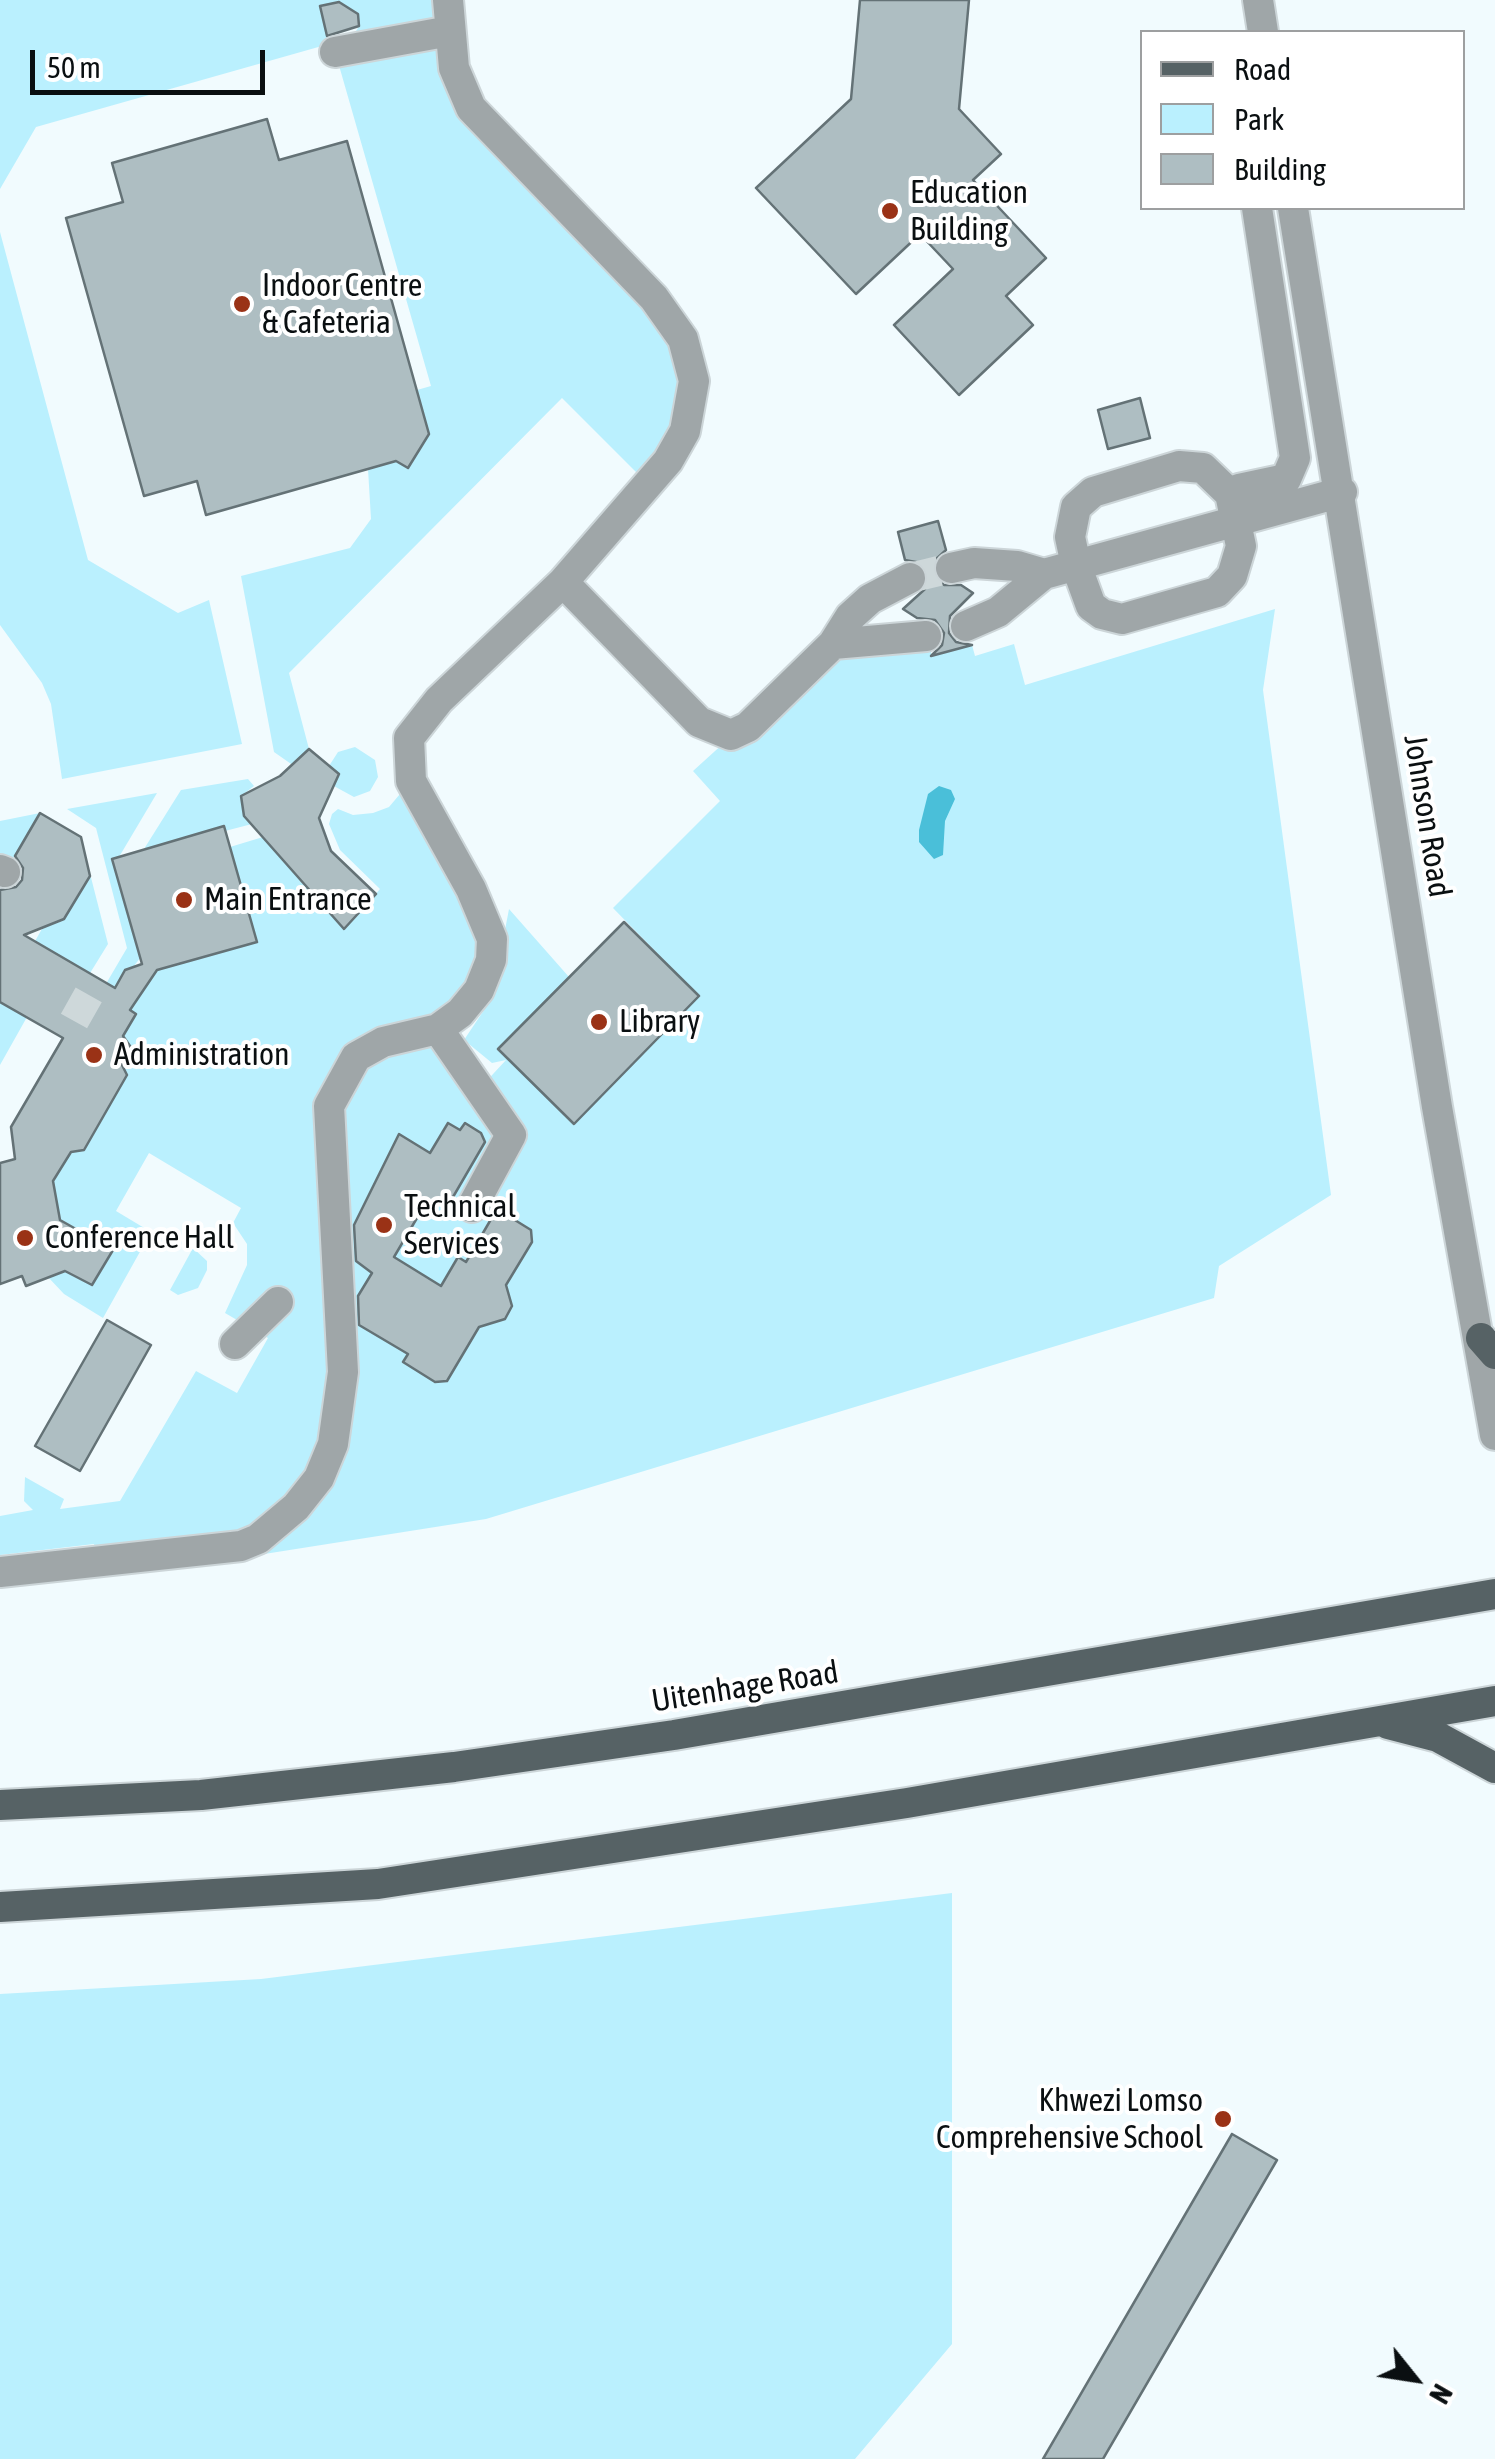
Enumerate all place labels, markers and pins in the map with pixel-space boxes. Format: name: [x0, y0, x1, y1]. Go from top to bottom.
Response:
place label: Education Building: [910, 174, 1028, 249]
marker: Education Building: [879, 200, 901, 222]
place label: Indoor Centre & Cafeteria: [262, 267, 422, 342]
marker: Indoor Centre & Cafeteria: [231, 293, 253, 315]
place label: Main Entrance: [204, 881, 372, 919]
marker: Main Entrance: [173, 889, 195, 911]
place label: Library: [619, 1003, 700, 1041]
marker: Library: [588, 1011, 610, 1033]
place label: Administration: [114, 1036, 289, 1074]
marker: Administration: [83, 1044, 105, 1066]
place label: Technical Services: [404, 1188, 516, 1263]
marker: Technical Services: [373, 1214, 395, 1236]
place label: Conference Hall: [45, 1219, 234, 1257]
marker: Conference Hall: [14, 1227, 36, 1249]
place label: Khwezi Lomso Comprehensive School: [936, 2082, 1203, 2157]
marker: Khwezi Lomso Comprehensive School: [1212, 2108, 1234, 2130]

